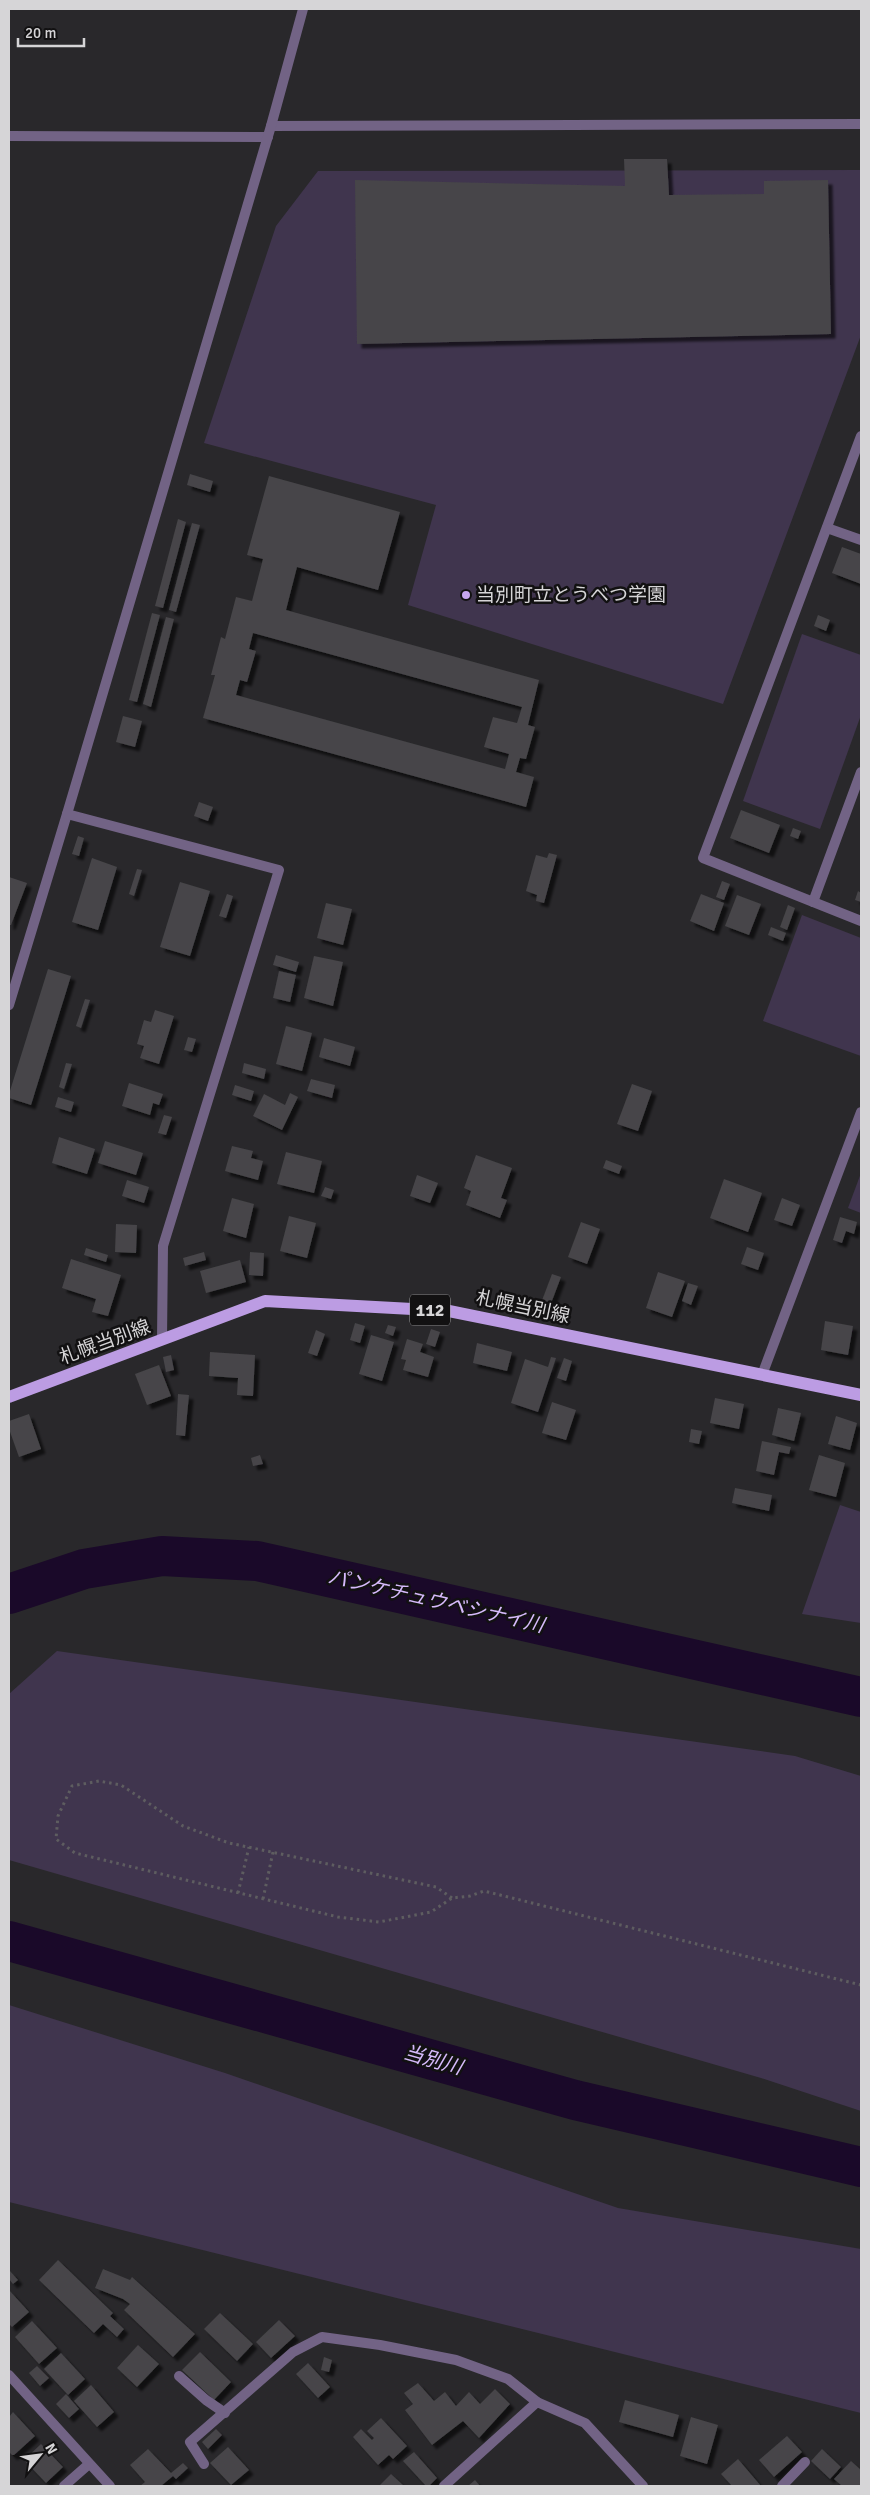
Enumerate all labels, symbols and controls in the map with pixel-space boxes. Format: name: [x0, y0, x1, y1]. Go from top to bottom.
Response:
scale bar: [18, 15, 84, 47]
text: 20 m: [25, 24, 56, 42]
place label: 当別町立とうべつ学園: [476, 583, 666, 607]
marker: 当別町立とうべつ学園: [460, 589, 472, 601]
street label: 札幌当別線: [474, 1285, 572, 1329]
road number: 112: [410, 1294, 450, 1326]
street label: 札幌当別線: [56, 1314, 154, 1370]
water label: パンケチュウベシナイ川: [326, 1564, 548, 1638]
water label: 当別川: [401, 2040, 467, 2081]
north arrow: [15, 2430, 65, 2480]
text: N: [41, 2441, 61, 2457]

